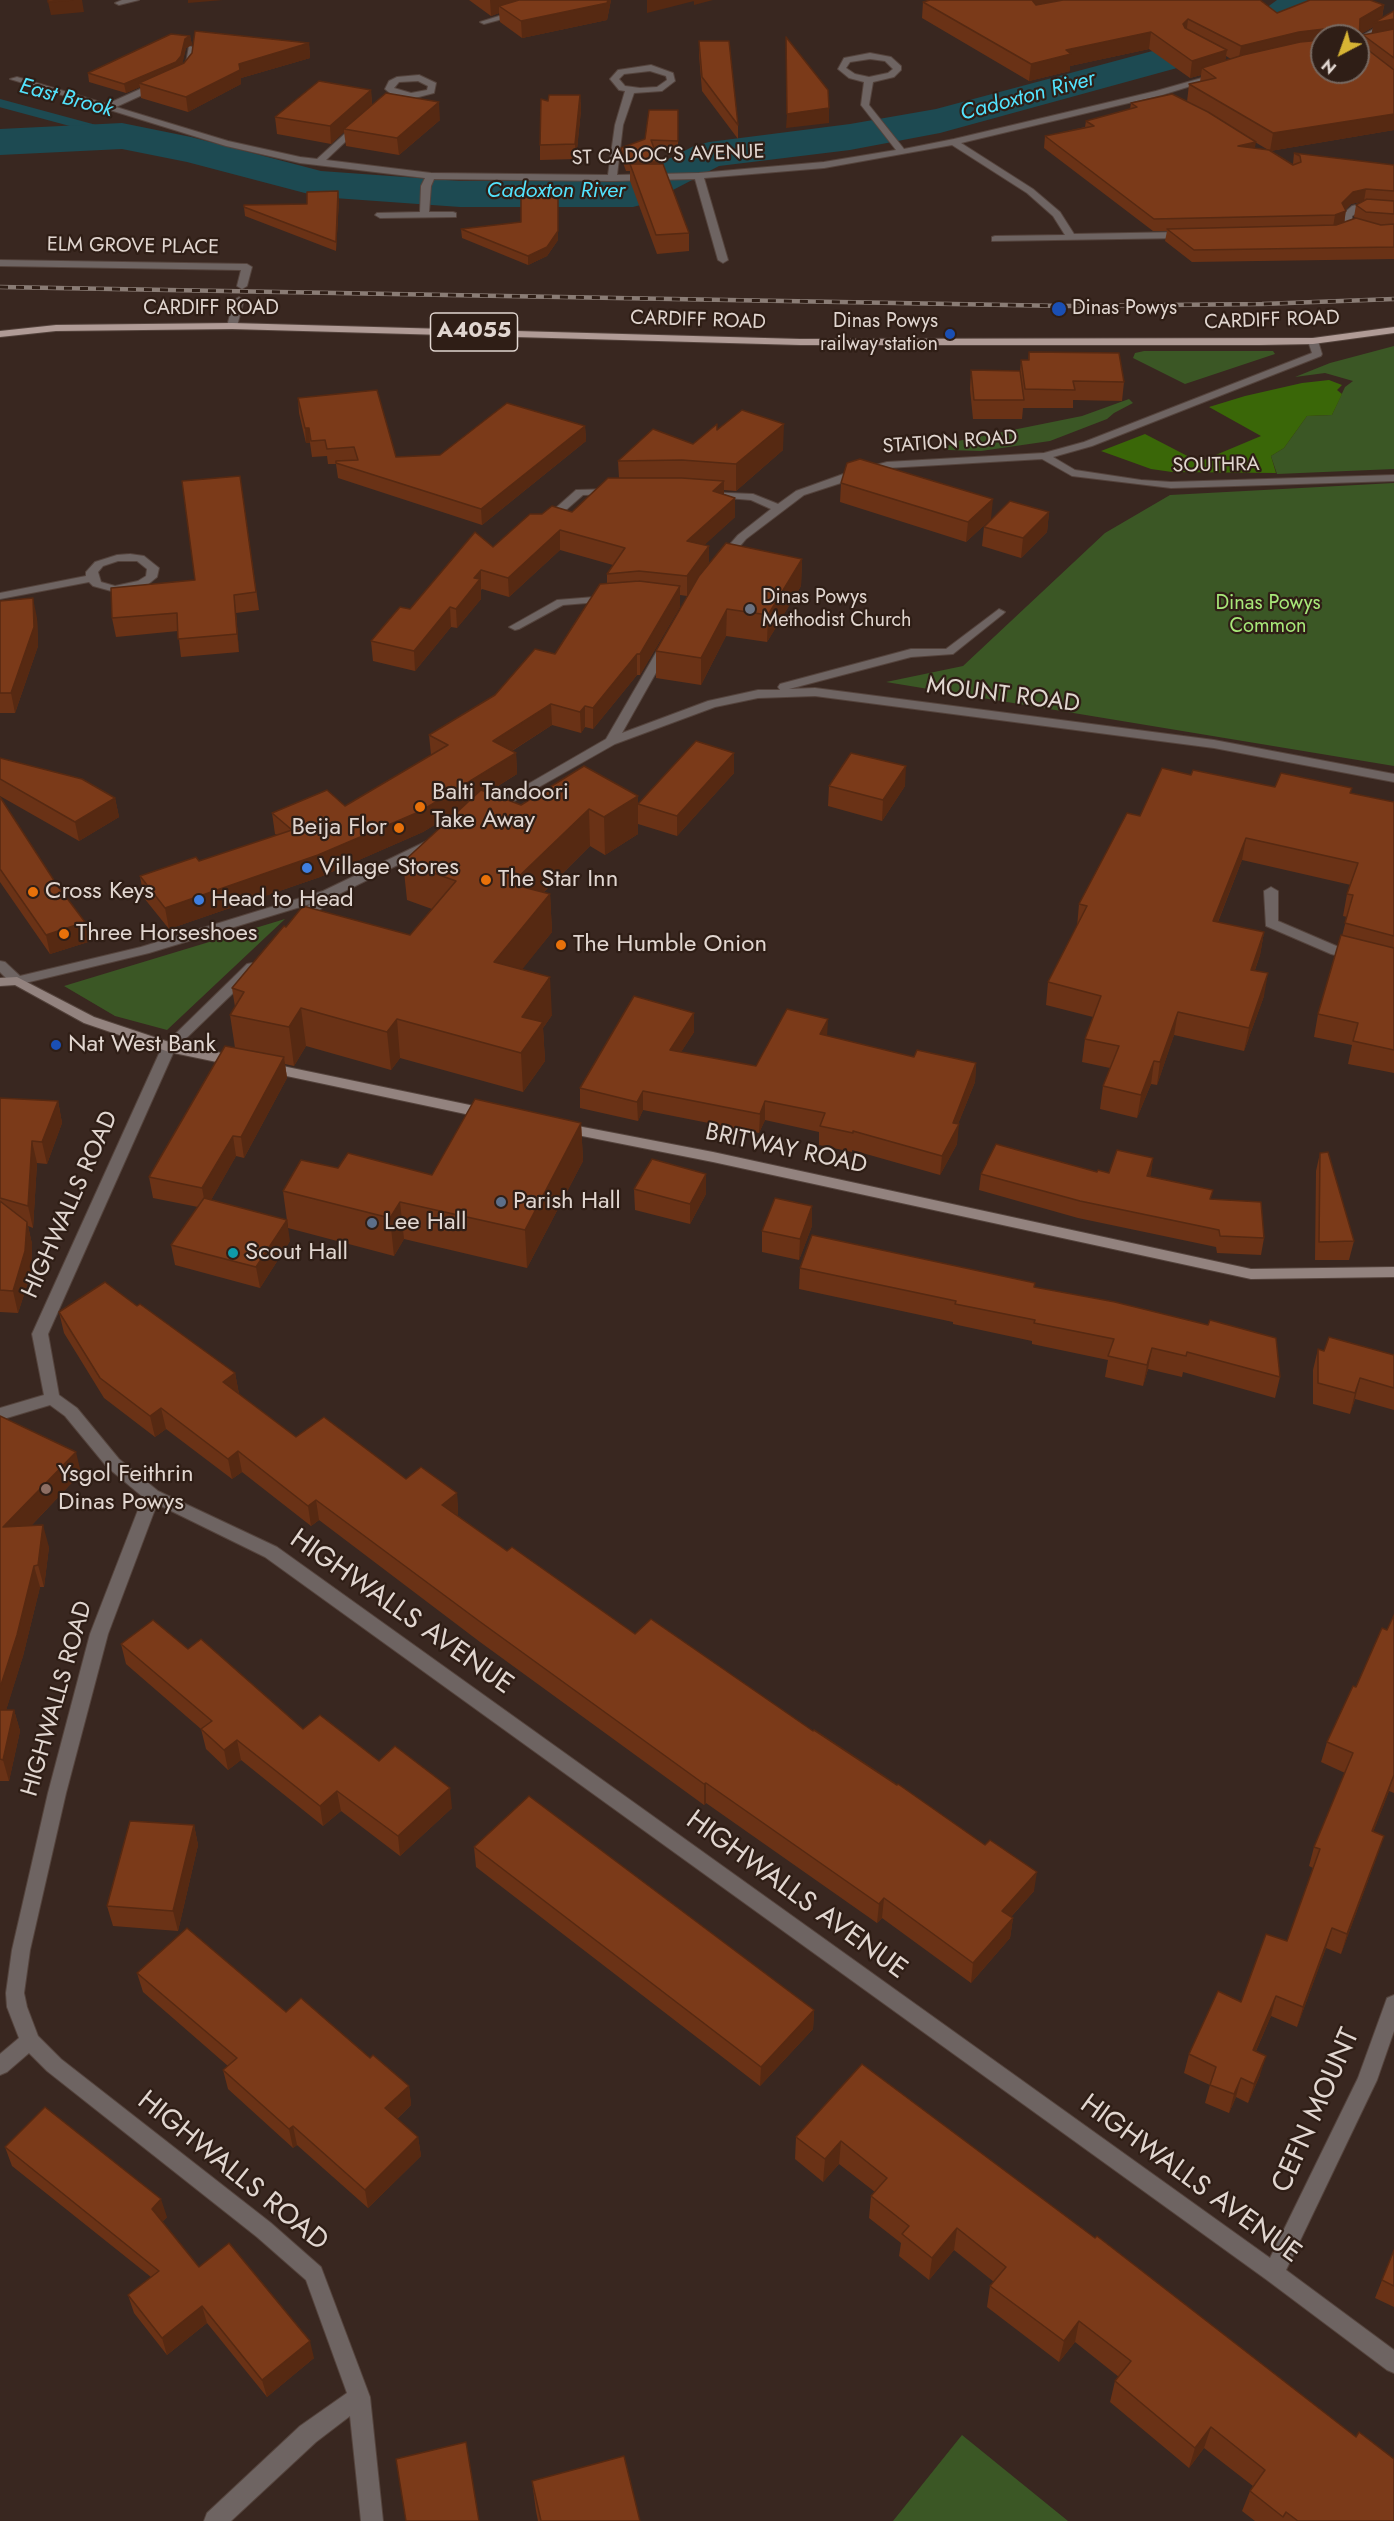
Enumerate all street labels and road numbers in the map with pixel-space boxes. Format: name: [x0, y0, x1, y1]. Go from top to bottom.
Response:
street label: ST CADOC'S AVENUE: [571, 141, 765, 171]
street label: ELM GROVE PLACE: [47, 233, 219, 261]
street label: CARDIFF ROAD: [143, 297, 279, 321]
street label: CARDIFF ROAD: [630, 307, 766, 335]
street label: CARDIFF ROAD: [1204, 307, 1340, 335]
road number: A4055: [430, 313, 518, 351]
street label: STATION ROAD: [882, 426, 1018, 460]
street label: SOUTHRA: [1172, 453, 1260, 479]
street label: MOUNT ROAD: [925, 672, 1081, 720]
street label: HIGHWALLS ROAD: [17, 1107, 125, 1303]
street label: BRITWAY ROAD: [702, 1119, 870, 1181]
street label: HIGHWALLS AVENUE: [283, 1523, 519, 1703]
street label: HIGHWALLS ROAD: [16, 1598, 100, 1800]
street label: HIGHWALLS AVENUE: [679, 1804, 913, 1988]
street label: CEFN MOUNT: [1266, 2024, 1368, 2198]
street label: HIGHWALLS ROAD: [130, 2085, 334, 2259]
street label: HIGHWALLS AVENUE: [1073, 2088, 1307, 2272]

